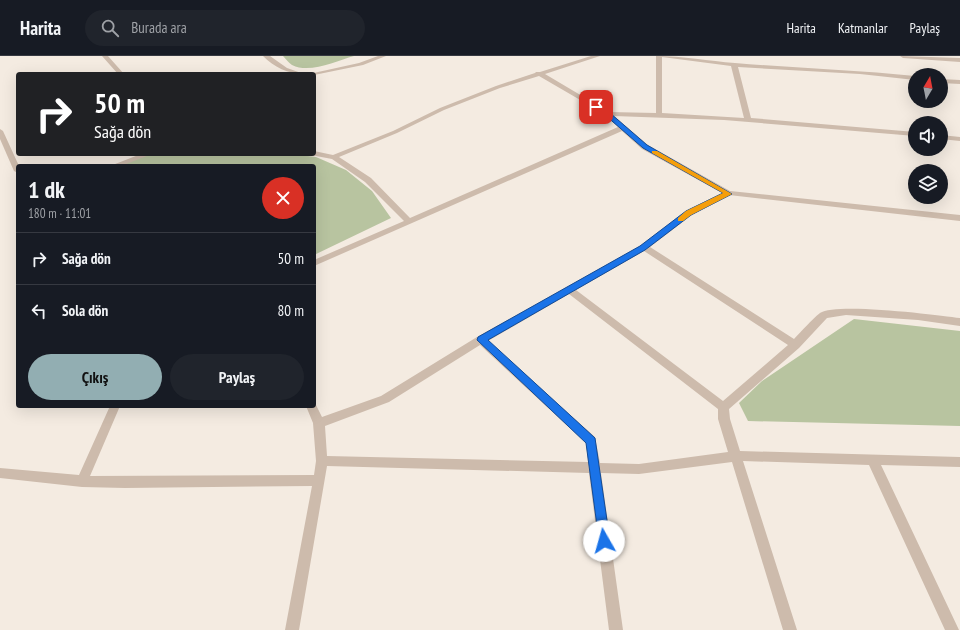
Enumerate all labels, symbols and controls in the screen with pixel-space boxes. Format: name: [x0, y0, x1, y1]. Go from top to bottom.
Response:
search box: [85, 10, 365, 46]
text: Harita: [20, 16, 61, 40]
icon: search: [99, 17, 121, 39]
text: Burada ara: [131, 18, 187, 37]
text: Harita: [787, 19, 816, 37]
text: Katmanlar: [838, 19, 888, 37]
text: Paylaş: [910, 19, 940, 37]
north arrow: [908, 68, 948, 108]
map controls: [908, 68, 948, 204]
text: 50 m: [94, 84, 145, 121]
icon: right: [28, 88, 80, 140]
pin: [579, 90, 613, 124]
icon: arrive: [585, 96, 607, 118]
button: sound: [908, 116, 948, 156]
text: Sağa dön: [94, 120, 151, 143]
button: layers: [908, 164, 948, 204]
text: 1 dk: [28, 174, 65, 205]
button: close: [262, 177, 304, 219]
text: 180 m · 11:01: [28, 205, 91, 222]
icon: right: [28, 248, 50, 270]
text: Sağa dön: [62, 249, 111, 268]
text: 50 m: [278, 249, 304, 268]
icon: left: [28, 300, 50, 322]
text: Sola dön: [62, 301, 108, 320]
text: 80 m: [278, 301, 304, 320]
button: Çıkış: [28, 354, 162, 400]
button: Paylaş: [170, 354, 304, 400]
position arrow: [583, 520, 625, 562]

